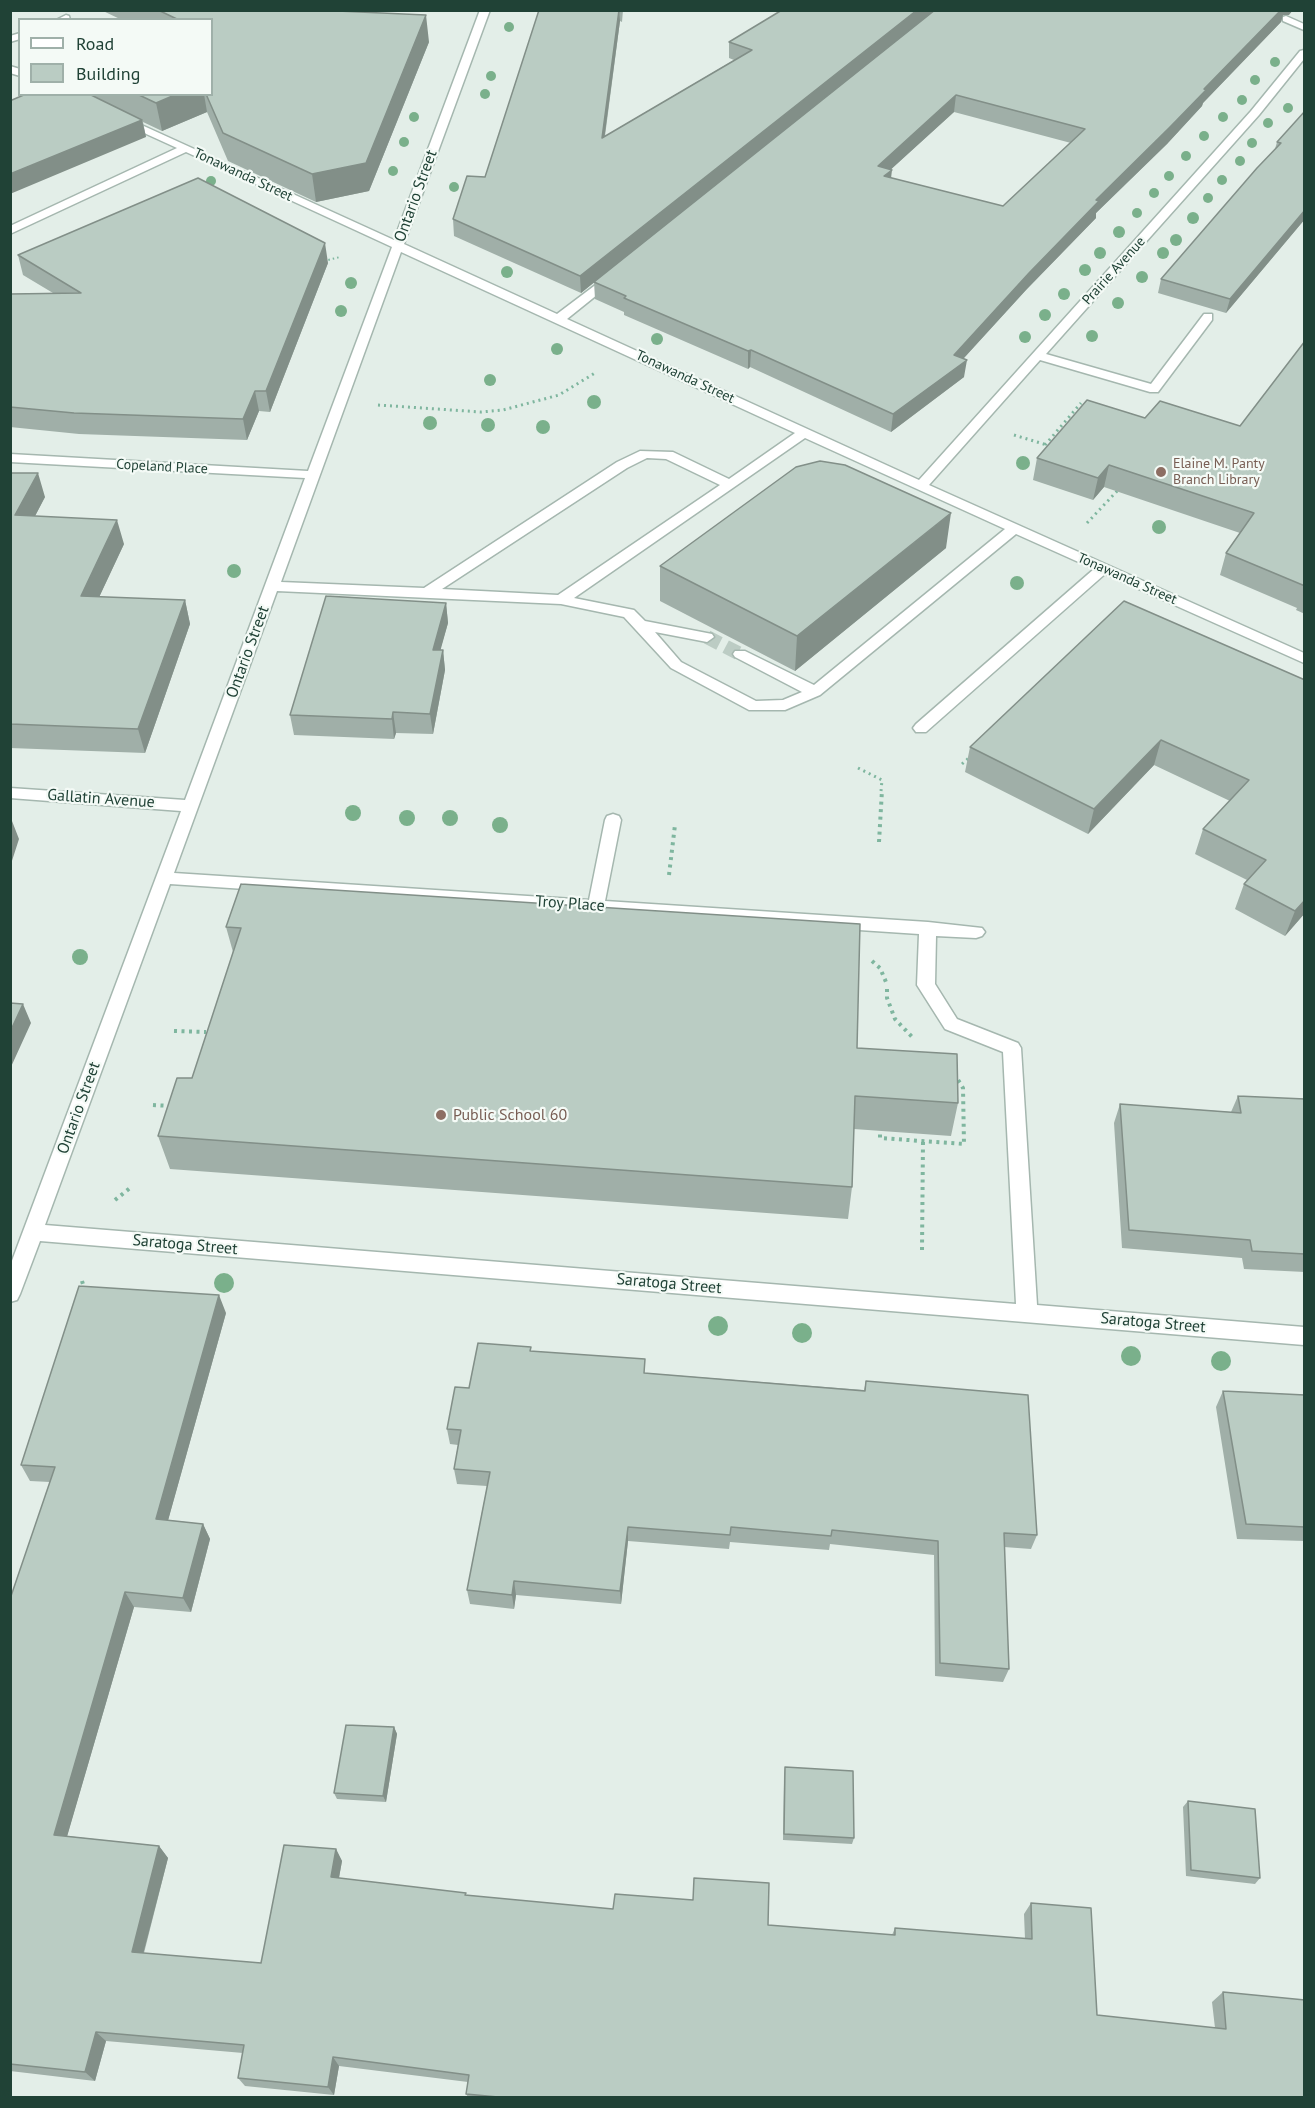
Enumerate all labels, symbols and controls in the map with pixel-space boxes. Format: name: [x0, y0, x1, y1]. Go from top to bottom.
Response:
legend: [18, 18, 213, 96]
text: Road: [76, 32, 114, 55]
text: Building: [76, 62, 140, 85]
street label: Tonawanda Street: [191, 145, 295, 205]
street label: Ontario Street: [390, 147, 442, 245]
street label: Prairie Avenue: [1079, 233, 1149, 309]
street label: Tonawanda Street: [633, 347, 737, 407]
street label: Copeland Place: [116, 456, 208, 478]
place label: Elaine M. Panty Branch Library: [1173, 456, 1265, 488]
marker: Elaine M. Panty Branch Library: [1154, 465, 1168, 479]
street label: Tonawanda Street: [1075, 550, 1179, 608]
street label: Ontario Street: [222, 603, 274, 701]
street label: Gallatin Avenue: [47, 786, 155, 812]
street label: Troy Place: [535, 892, 605, 916]
street label: Ontario Street: [53, 1059, 105, 1157]
place label: Public School 60: [453, 1105, 567, 1125]
marker: Public School 60: [434, 1108, 448, 1122]
street label: Saratoga Street: [132, 1231, 238, 1259]
street label: Saratoga Street: [616, 1270, 722, 1298]
street label: Saratoga Street: [1100, 1309, 1206, 1337]

